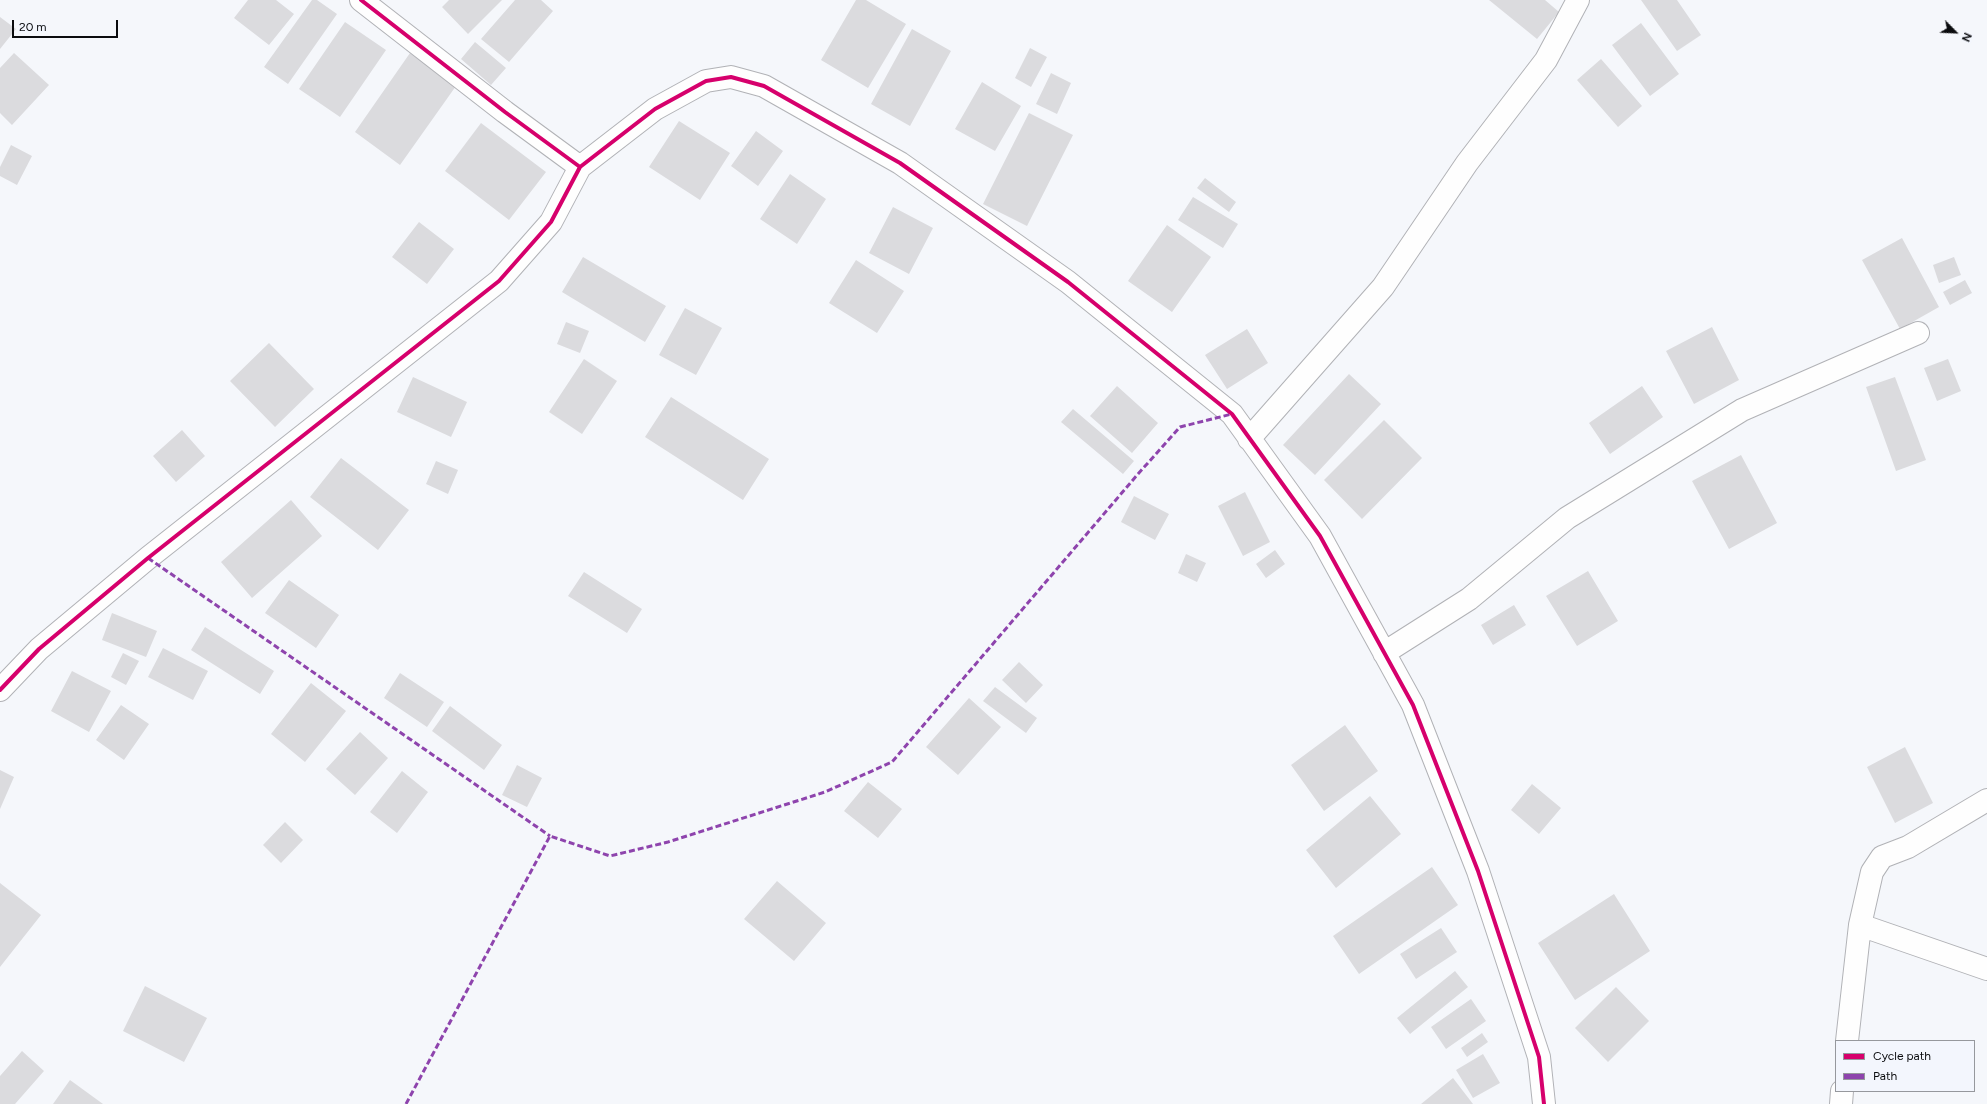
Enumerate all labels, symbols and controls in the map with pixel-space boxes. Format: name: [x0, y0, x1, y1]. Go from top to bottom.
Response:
scale bar: [14, 12, 120, 38]
north arrow: [1935, 12, 1975, 52]
text: 20 m: [19, 20, 47, 34]
text: N: [1959, 31, 1974, 44]
legend: [1835, 1040, 1975, 1092]
text: Cycle path: [1873, 1049, 1931, 1063]
text: Path: [1873, 1069, 1897, 1083]

